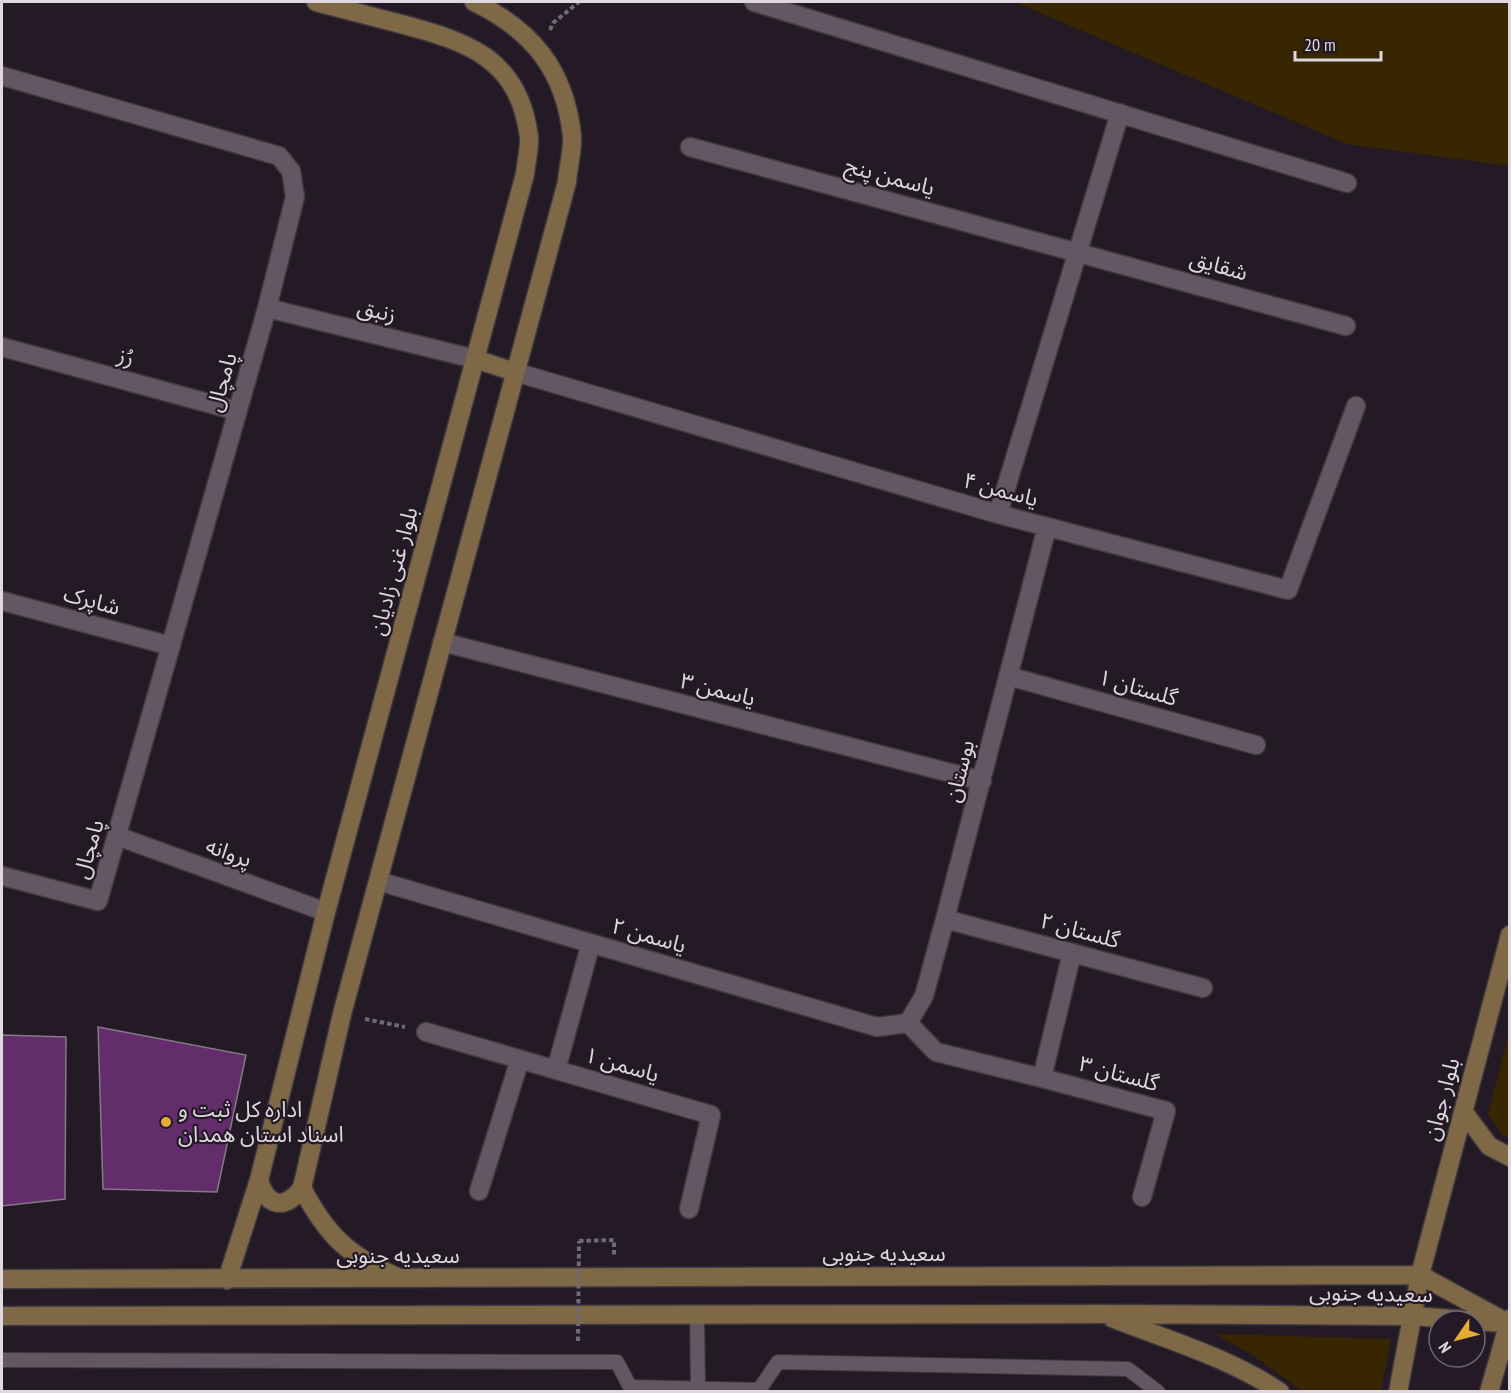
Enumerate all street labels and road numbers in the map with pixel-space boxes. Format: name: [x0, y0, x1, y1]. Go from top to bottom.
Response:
street label: یاسمن پنج: [841, 151, 938, 204]
street label: شقایق: [1187, 243, 1251, 287]
street label: زنبق: [355, 292, 399, 328]
street label: رُز: [114, 340, 137, 372]
street label: پامچال: [199, 349, 244, 415]
street label: یاسمن ۴: [961, 466, 1041, 512]
street label: بلوار غنی زادیان: [362, 504, 424, 638]
street label: شاپرک: [60, 579, 123, 622]
street label: گلستان ۱: [1095, 662, 1182, 712]
street label: یاسمن ۳: [678, 666, 758, 712]
street label: بوستان: [938, 737, 980, 805]
street label: پامچال: [66, 816, 111, 882]
street label: پروانه: [202, 831, 256, 874]
street label: گلستان ۲: [1037, 906, 1124, 954]
street label: یاسمن ۲: [608, 911, 690, 959]
street label: یاسمن ۱: [581, 1040, 663, 1088]
street label: گلستان ۳: [1076, 1049, 1163, 1097]
street label: بلوار جوان: [1417, 1055, 1465, 1143]
street label: سعیدیه جنوبی: [822, 1239, 946, 1267]
street label: سعیدیه جنوبی: [336, 1241, 460, 1269]
street label: سعیدیه جنوبی: [1309, 1278, 1433, 1308]

